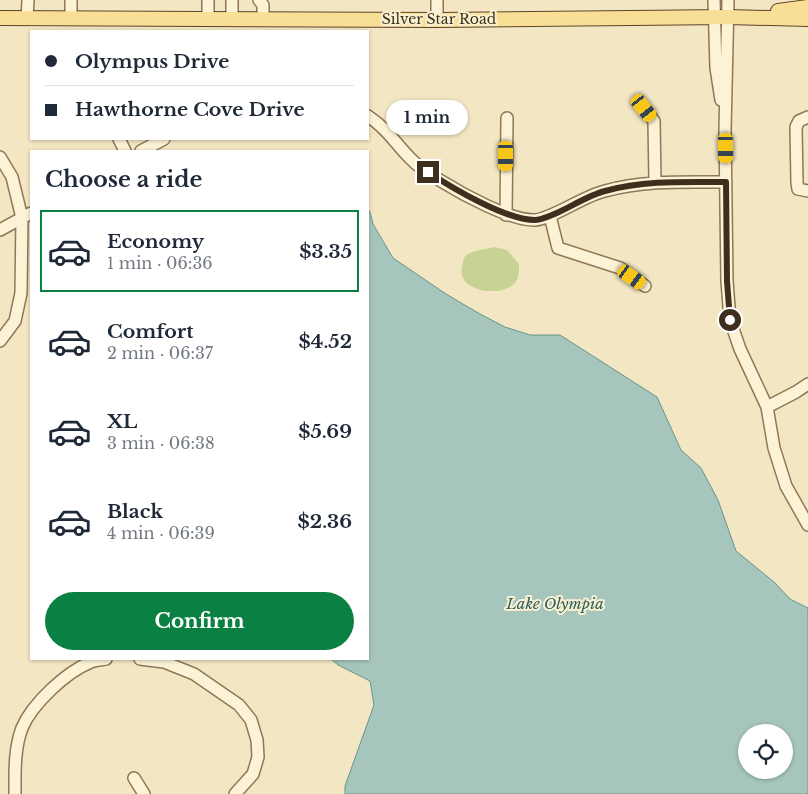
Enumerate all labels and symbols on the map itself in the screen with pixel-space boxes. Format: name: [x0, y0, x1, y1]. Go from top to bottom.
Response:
street label: Silver Star Road: [382, 10, 497, 28]
car: [628, 92, 659, 124]
callout: 1 min: [387, 100, 469, 134]
car: [718, 133, 733, 163]
car: [498, 141, 513, 171]
route end: [417, 161, 439, 183]
car: [615, 262, 648, 292]
route start: [719, 309, 741, 331]
water label: Lake Olympia: [505, 594, 604, 613]

